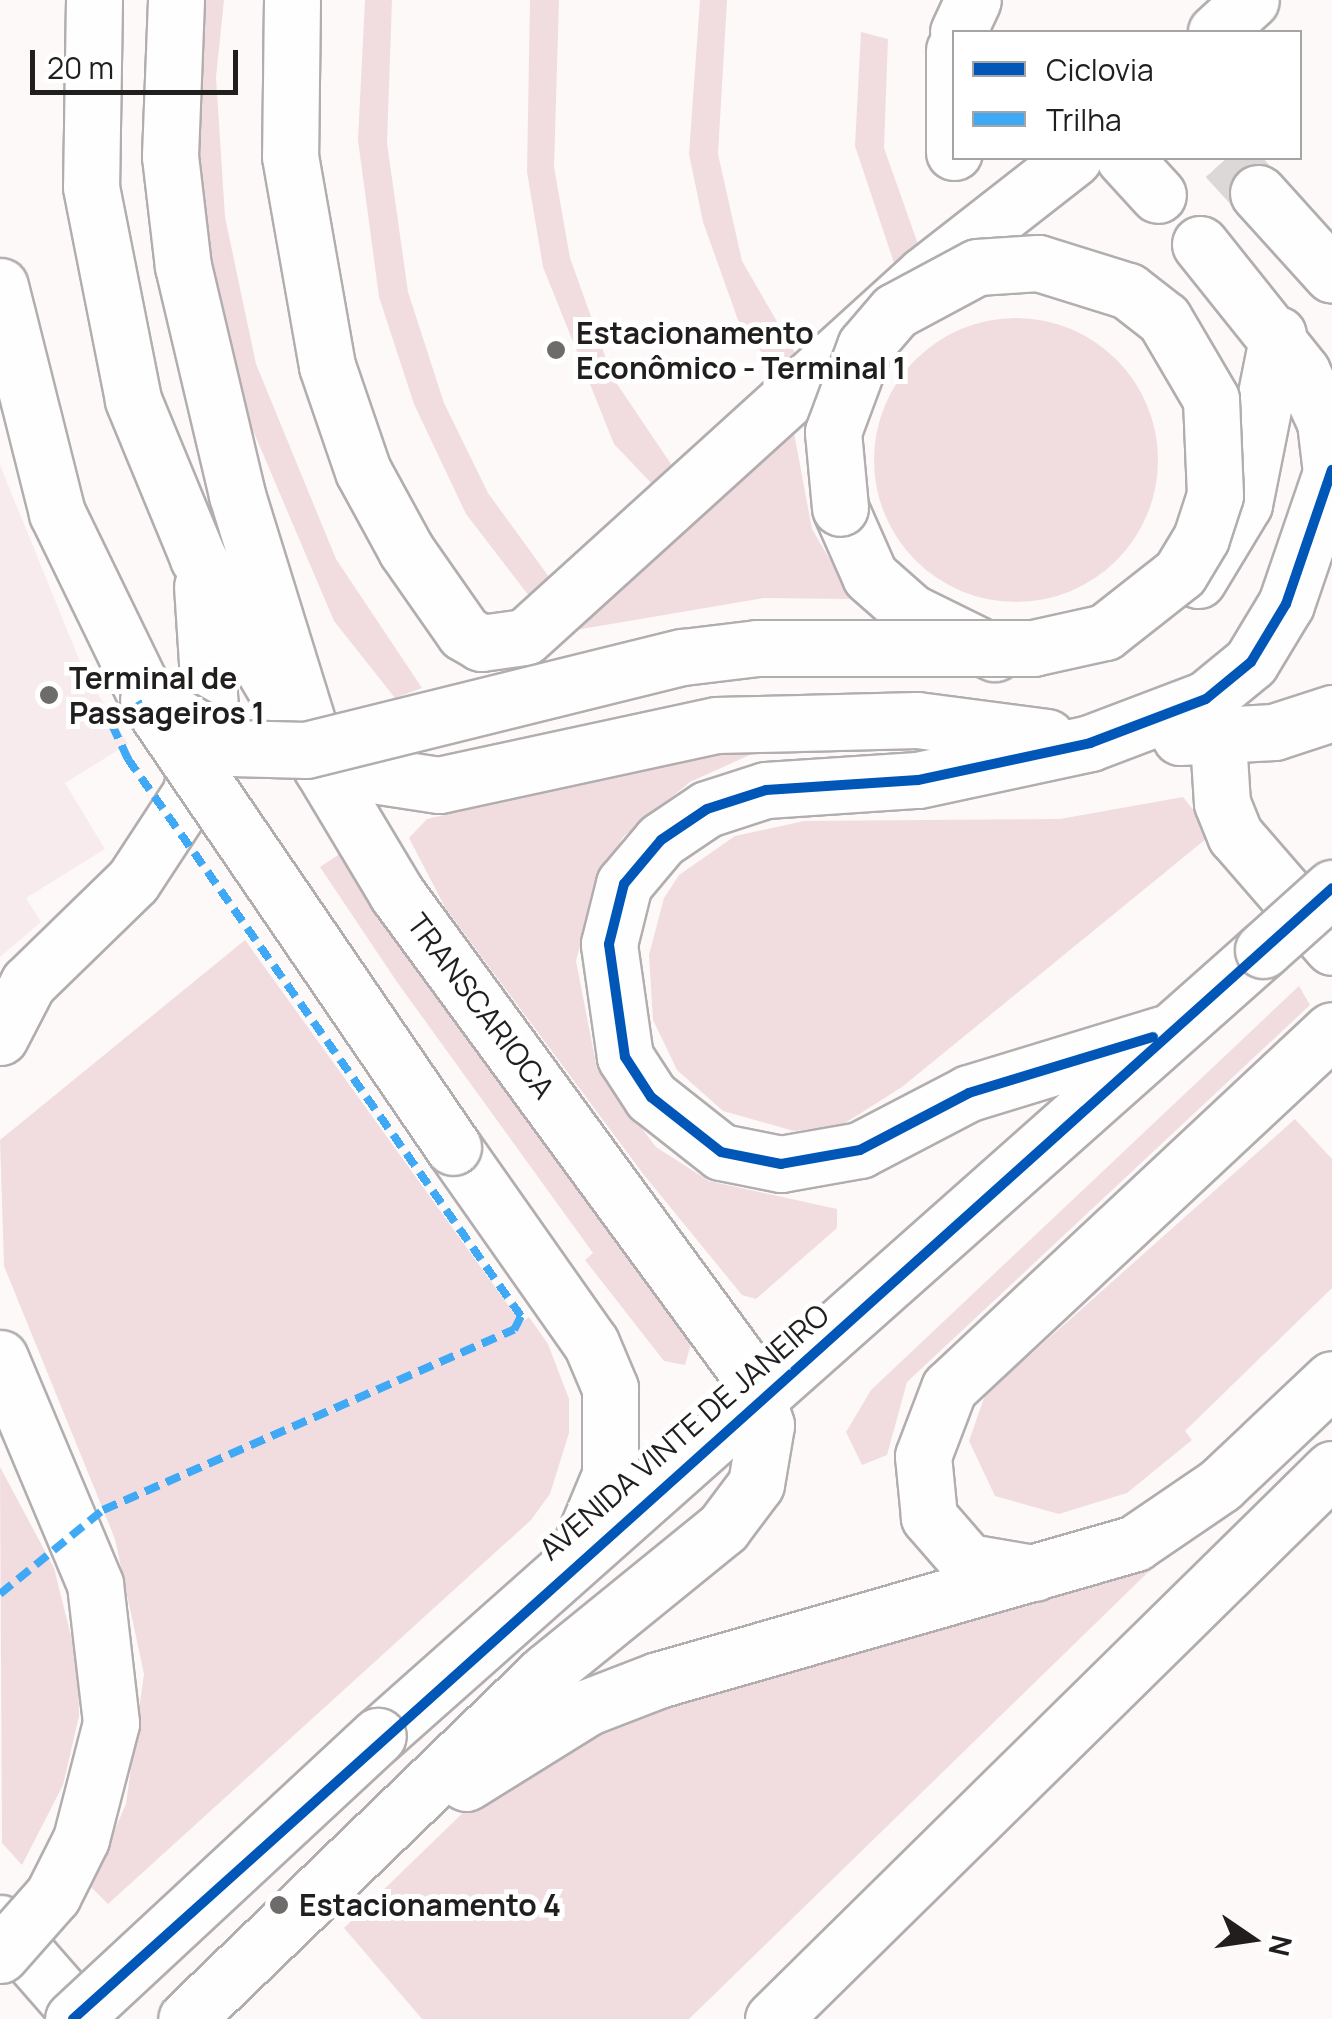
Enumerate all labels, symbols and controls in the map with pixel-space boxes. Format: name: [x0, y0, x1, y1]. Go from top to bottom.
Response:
scale bar: [35, 30, 242, 92]
legend: [952, 30, 1302, 160]
text: 20 m: [47, 47, 114, 88]
text: Ciclovia: [1046, 49, 1154, 90]
text: Trilha: [1046, 99, 1122, 140]
place label: Estacionamento Econômico - Terminal 1: [576, 315, 906, 386]
marker: Estacionamento Econômico - Terminal 1: [545, 339, 567, 361]
place label: Terminal de Passageiros 1: [69, 660, 265, 730]
marker: Terminal de Passageiros 1: [38, 684, 60, 706]
street label: TRANSCARIOCA: [400, 906, 562, 1106]
street label: AVENIDA VINTE DE JANEIRO: [532, 1297, 836, 1567]
place label: Estacionamento 4: [299, 1887, 561, 1923]
north arrow: [1202, 1889, 1302, 1989]
marker: Estacionamento 4: [268, 1894, 290, 1916]
text: N: [1260, 1932, 1302, 1960]

